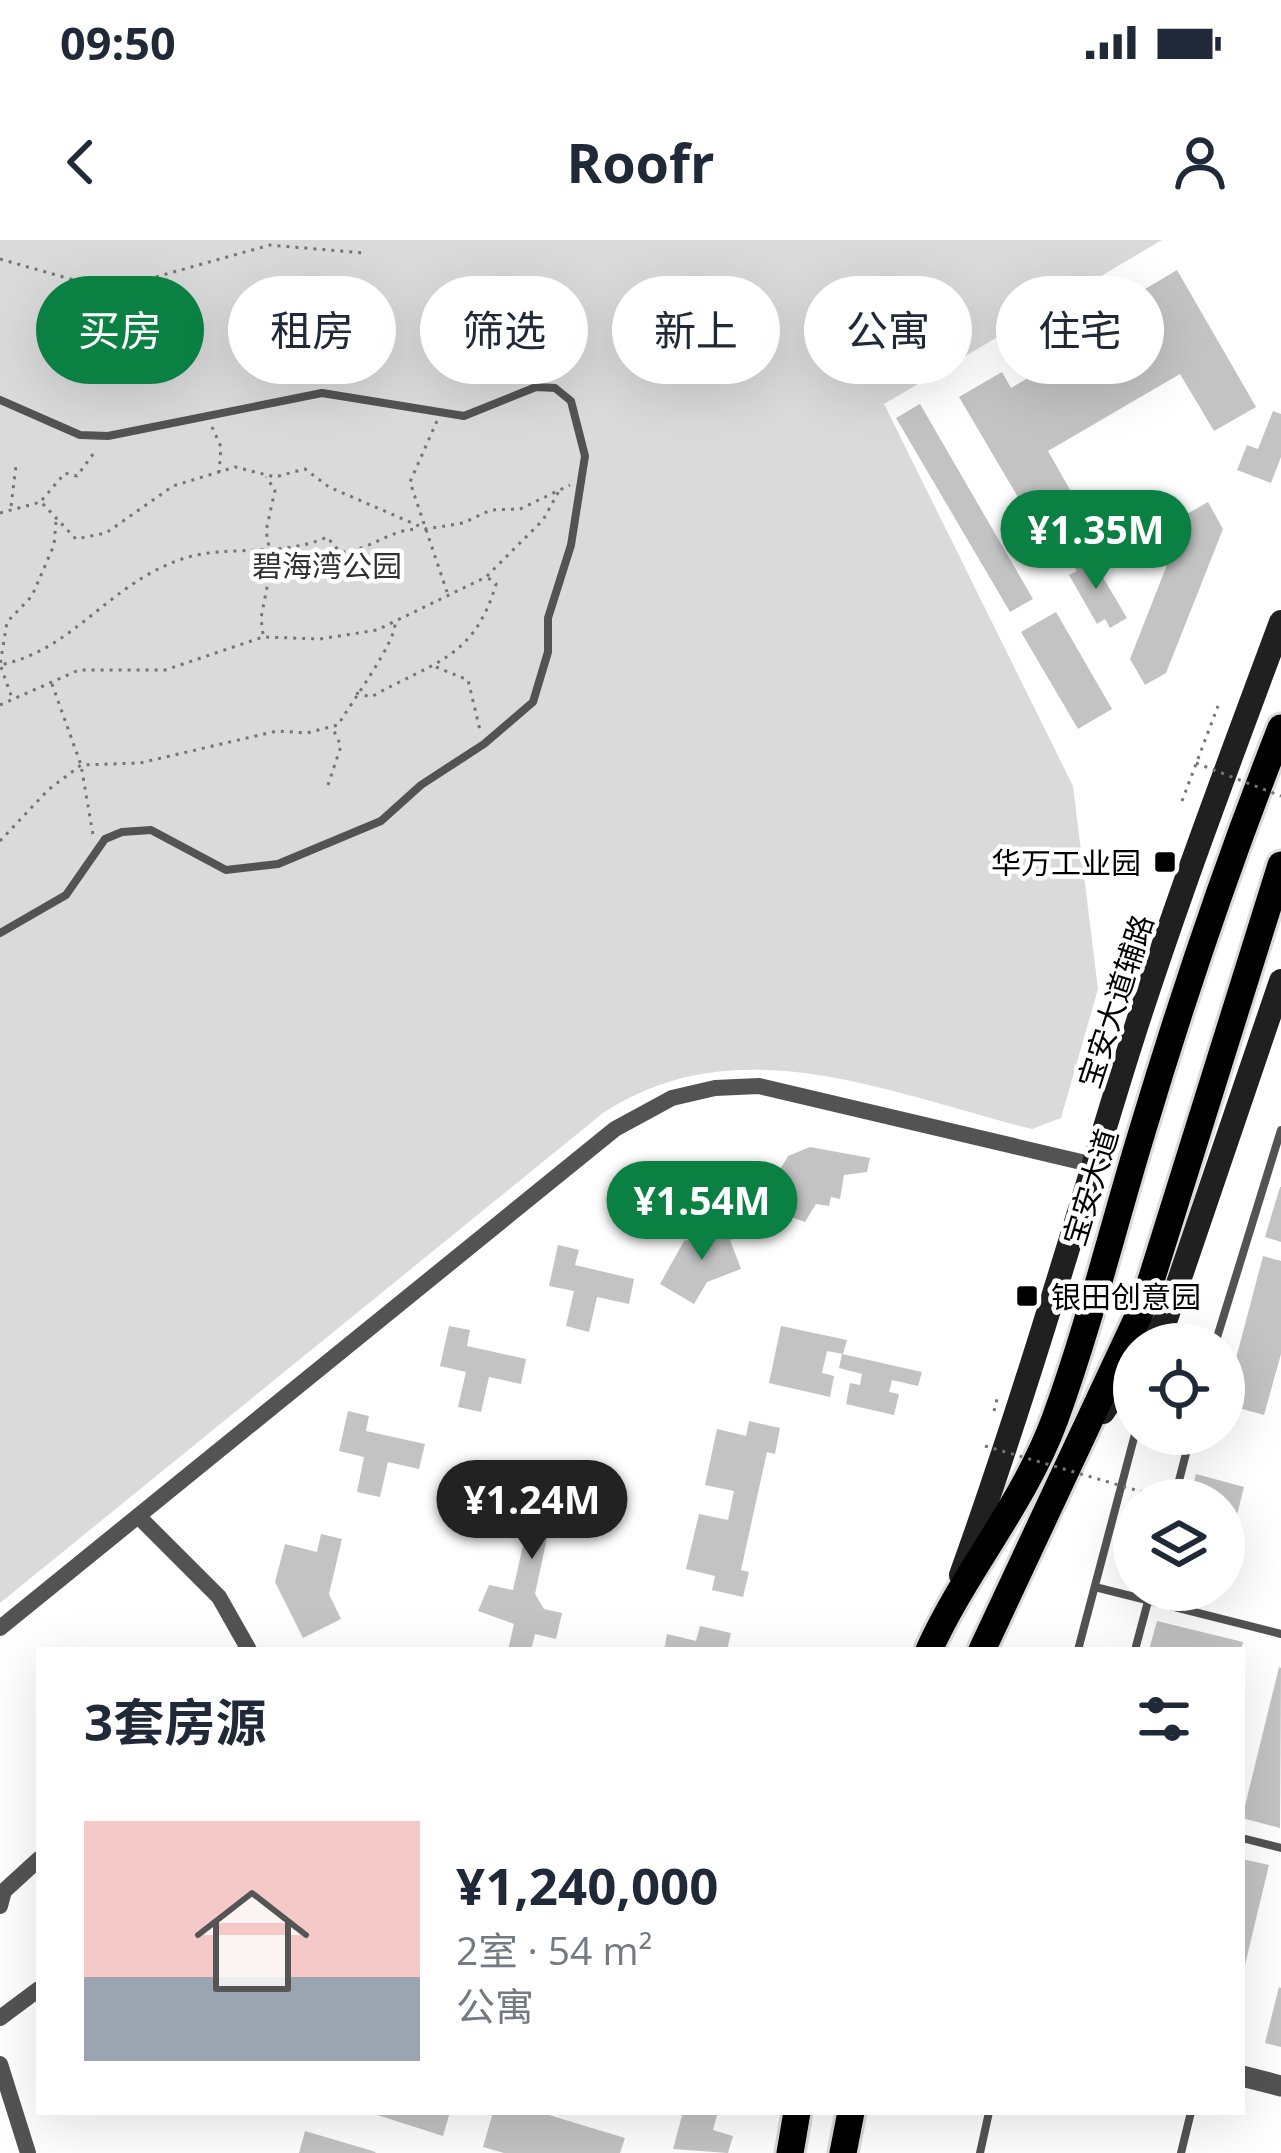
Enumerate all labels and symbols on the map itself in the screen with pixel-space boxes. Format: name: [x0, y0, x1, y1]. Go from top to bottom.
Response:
pin: ¥1.35M: [998, 490, 1194, 592]
park label: 碧海湾公园: [252, 545, 402, 586]
place label: 华万工业园: [991, 842, 1141, 883]
marker: 华万工业园: [1152, 849, 1178, 875]
street label: 宝安大道辅路: [1068, 909, 1162, 1093]
street label: 宝安大道: [1053, 1124, 1127, 1250]
pin: ¥1.54M: [604, 1161, 800, 1263]
place label: 银田创意园: [1051, 1276, 1201, 1317]
marker: 银田创意园: [1014, 1283, 1040, 1309]
pin: ¥1.24M: [434, 1460, 630, 1562]

